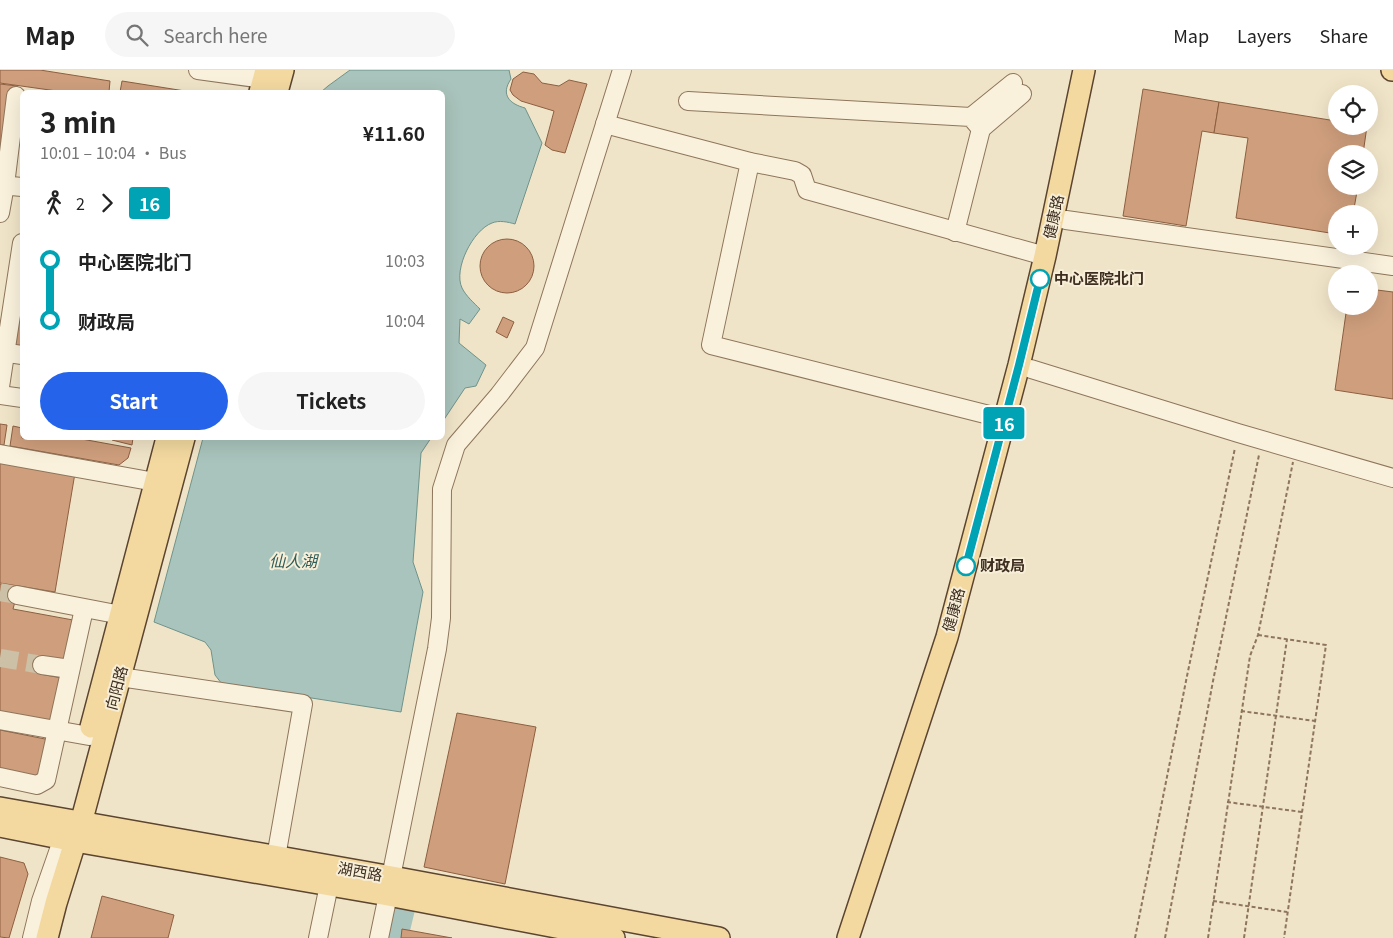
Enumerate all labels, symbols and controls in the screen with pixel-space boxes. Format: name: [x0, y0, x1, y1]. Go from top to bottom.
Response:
search box: [105, 12, 455, 57]
text: Map: [25, 17, 75, 52]
icon: search: [123, 21, 151, 49]
text: Search here: [163, 21, 268, 48]
text: Map: [1173, 22, 1209, 48]
text: Layers: [1237, 22, 1292, 48]
text: Share: [1320, 22, 1368, 48]
map controls: [1328, 85, 1378, 315]
button: locate: [1328, 85, 1378, 135]
text: 3 min: [40, 101, 116, 141]
text: ¥11.60: [363, 119, 425, 146]
text: 10:01 – 10:04 · Bus: [40, 140, 187, 164]
button: layers: [1328, 145, 1378, 195]
icon: walk: [40, 189, 68, 217]
icon: forward: [93, 189, 121, 217]
text: 16: [139, 190, 160, 216]
text: 2: [76, 191, 85, 215]
street label: 健康路: [1038, 192, 1067, 241]
button: +: [1328, 205, 1378, 255]
text: 中心医院北门: [78, 247, 192, 274]
text: 10:03: [385, 248, 425, 272]
button: −: [1328, 265, 1378, 315]
place label: 中心医院北门: [1054, 267, 1144, 288]
marker: 中心医院北门: [1030, 269, 1050, 289]
text: 财政局: [78, 307, 135, 334]
text: 10:04: [385, 308, 425, 332]
button: Start: [40, 372, 228, 430]
button: Tickets: [238, 372, 425, 430]
line badge: 16: [982, 407, 1026, 439]
text: 16: [993, 410, 1015, 436]
water label: 仙人湖: [269, 548, 320, 572]
place label: 财政局: [980, 554, 1025, 575]
marker: 财政局: [956, 556, 976, 576]
street label: 健康路: [937, 585, 969, 634]
street label: 向阳路: [100, 663, 132, 712]
street label: 湖西路: [336, 856, 384, 885]

